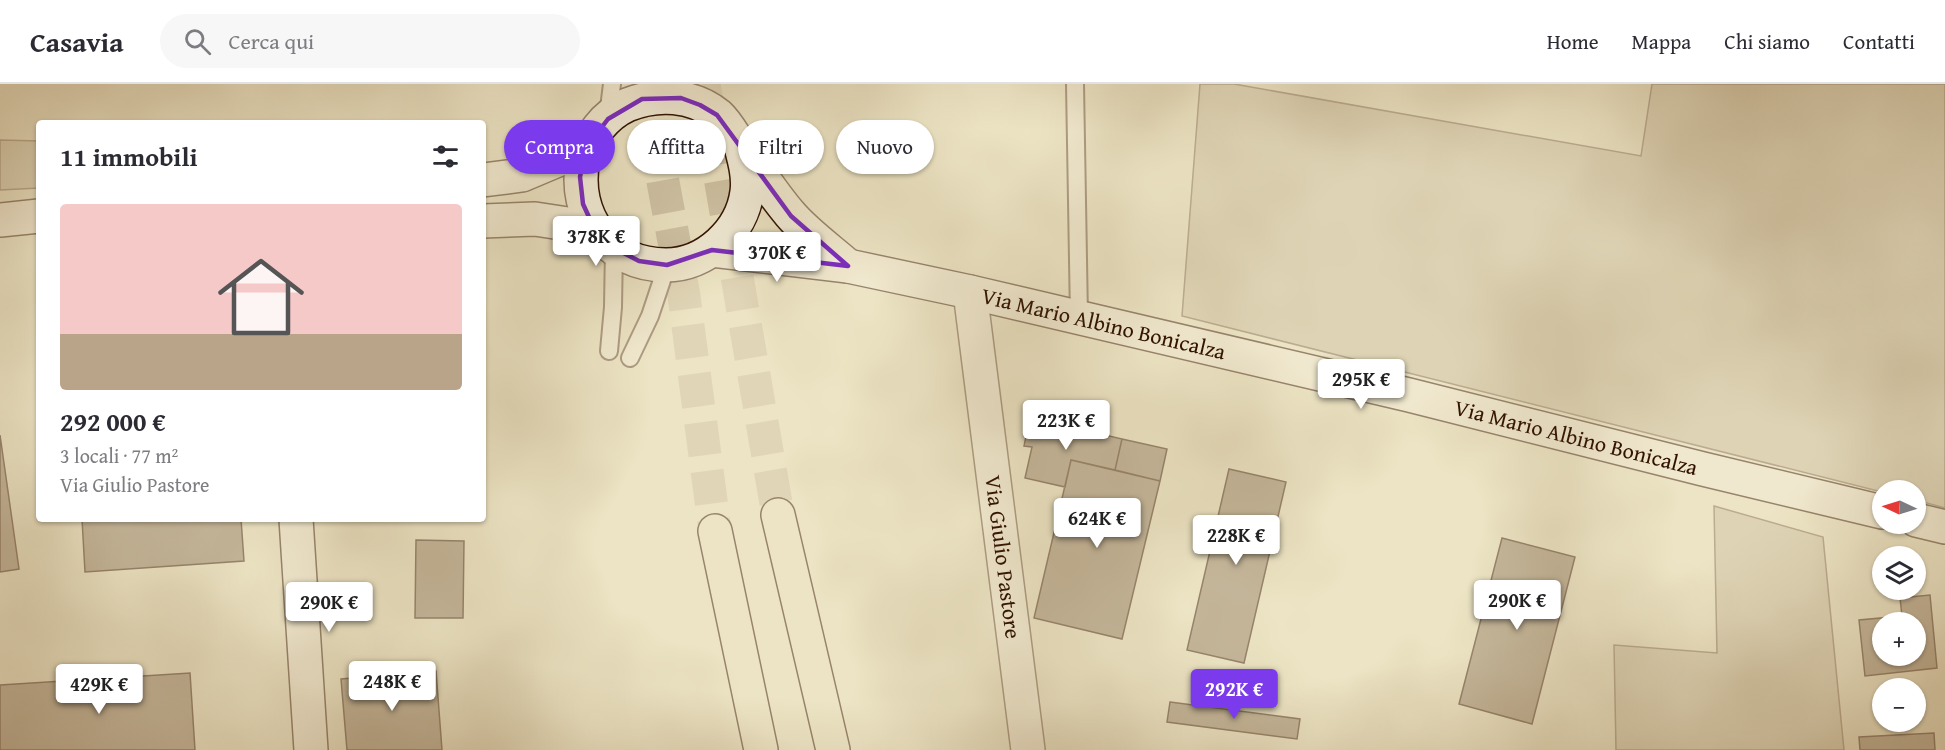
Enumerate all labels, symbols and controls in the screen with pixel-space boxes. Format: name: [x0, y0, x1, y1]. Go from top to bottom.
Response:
search box: [160, 14, 580, 68]
text: Casavia: [30, 21, 124, 62]
icon: search: [181, 25, 214, 58]
text: Cerca qui: [229, 25, 314, 57]
text: Home: [1547, 26, 1599, 57]
text: Mappa: [1632, 26, 1691, 57]
text: Chi siamo: [1724, 26, 1810, 57]
text: Contatti: [1843, 26, 1915, 57]
chip: Compra: [504, 120, 615, 174]
chip: Affitta: [627, 120, 726, 174]
chip: Filtri: [738, 120, 824, 174]
chip: Nuovo: [836, 120, 934, 174]
text: 11 immobili: [60, 137, 198, 176]
icon: filters: [429, 140, 462, 173]
pin: 378K €: [547, 216, 645, 267]
text: 378K €: [567, 221, 625, 250]
pin: 370K €: [728, 232, 826, 283]
text: 370K €: [748, 237, 806, 266]
icon: home: [207, 243, 315, 351]
street label: Via Mario Albino Bonicalza: [978, 279, 1230, 368]
pin: 295K €: [1312, 359, 1410, 410]
text: 295K €: [1332, 364, 1390, 393]
street label: Via Mario Albino Bonicalza: [1451, 391, 1702, 483]
pin: 223K €: [1017, 400, 1115, 451]
text: 292 000 €: [60, 402, 166, 441]
text: 223K €: [1037, 405, 1095, 434]
text: 3 locali · 77 m²: [60, 441, 178, 470]
text: Via Giulio Pastore: [60, 470, 209, 499]
street label: Via Giulio Pastore: [977, 473, 1030, 640]
north arrow: [1872, 480, 1926, 534]
map controls: [1872, 480, 1926, 732]
pin: 624K €: [1048, 498, 1146, 549]
text: 624K €: [1068, 503, 1126, 532]
pin: 228K €: [1187, 515, 1285, 566]
text: 228K €: [1207, 520, 1265, 549]
button: layers: [1872, 546, 1926, 600]
pin: 290K €: [1468, 580, 1566, 631]
pin: 290K €: [280, 582, 378, 633]
text: 290K €: [1488, 585, 1546, 614]
text: 290K €: [300, 587, 358, 616]
button: +: [1872, 612, 1926, 666]
pin: 248K €: [343, 661, 441, 712]
pin: 429K €: [50, 664, 148, 715]
text: 248K €: [363, 666, 421, 695]
text: 429K €: [70, 669, 128, 698]
pin: 292K €: [1185, 669, 1283, 720]
text: 292K €: [1205, 674, 1263, 703]
button: −: [1872, 678, 1926, 732]

